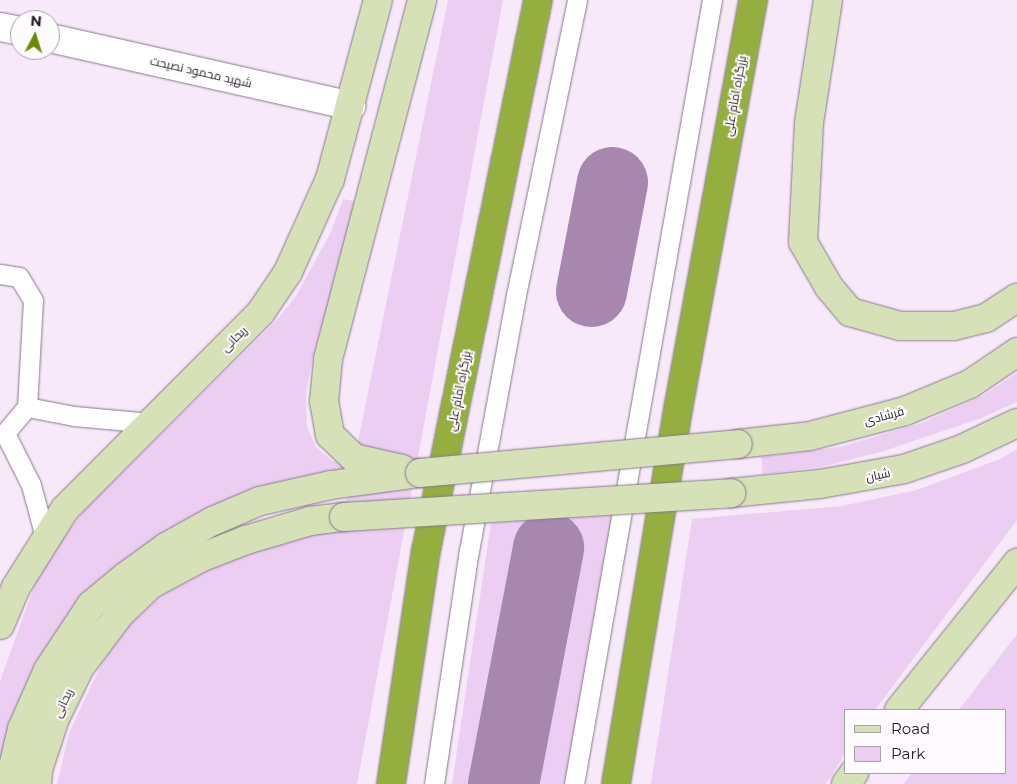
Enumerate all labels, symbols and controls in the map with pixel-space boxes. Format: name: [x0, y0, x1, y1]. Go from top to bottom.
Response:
north arrow: [10, 10, 60, 60]
text: N: [30, 12, 43, 31]
street label: شهید محمود نصیحت: [149, 53, 253, 91]
street label: بزرگراه امام علی: [721, 55, 749, 137]
street label: ریحانی: [218, 323, 250, 355]
street label: بزرگراه امام علی: [444, 350, 474, 432]
street label: فرشادی: [862, 404, 906, 428]
street label: شیان: [864, 465, 892, 485]
street label: ریحانی: [50, 686, 76, 720]
legend: [844, 709, 1007, 774]
text: Road: [891, 719, 930, 738]
text: Park: [891, 744, 925, 763]

